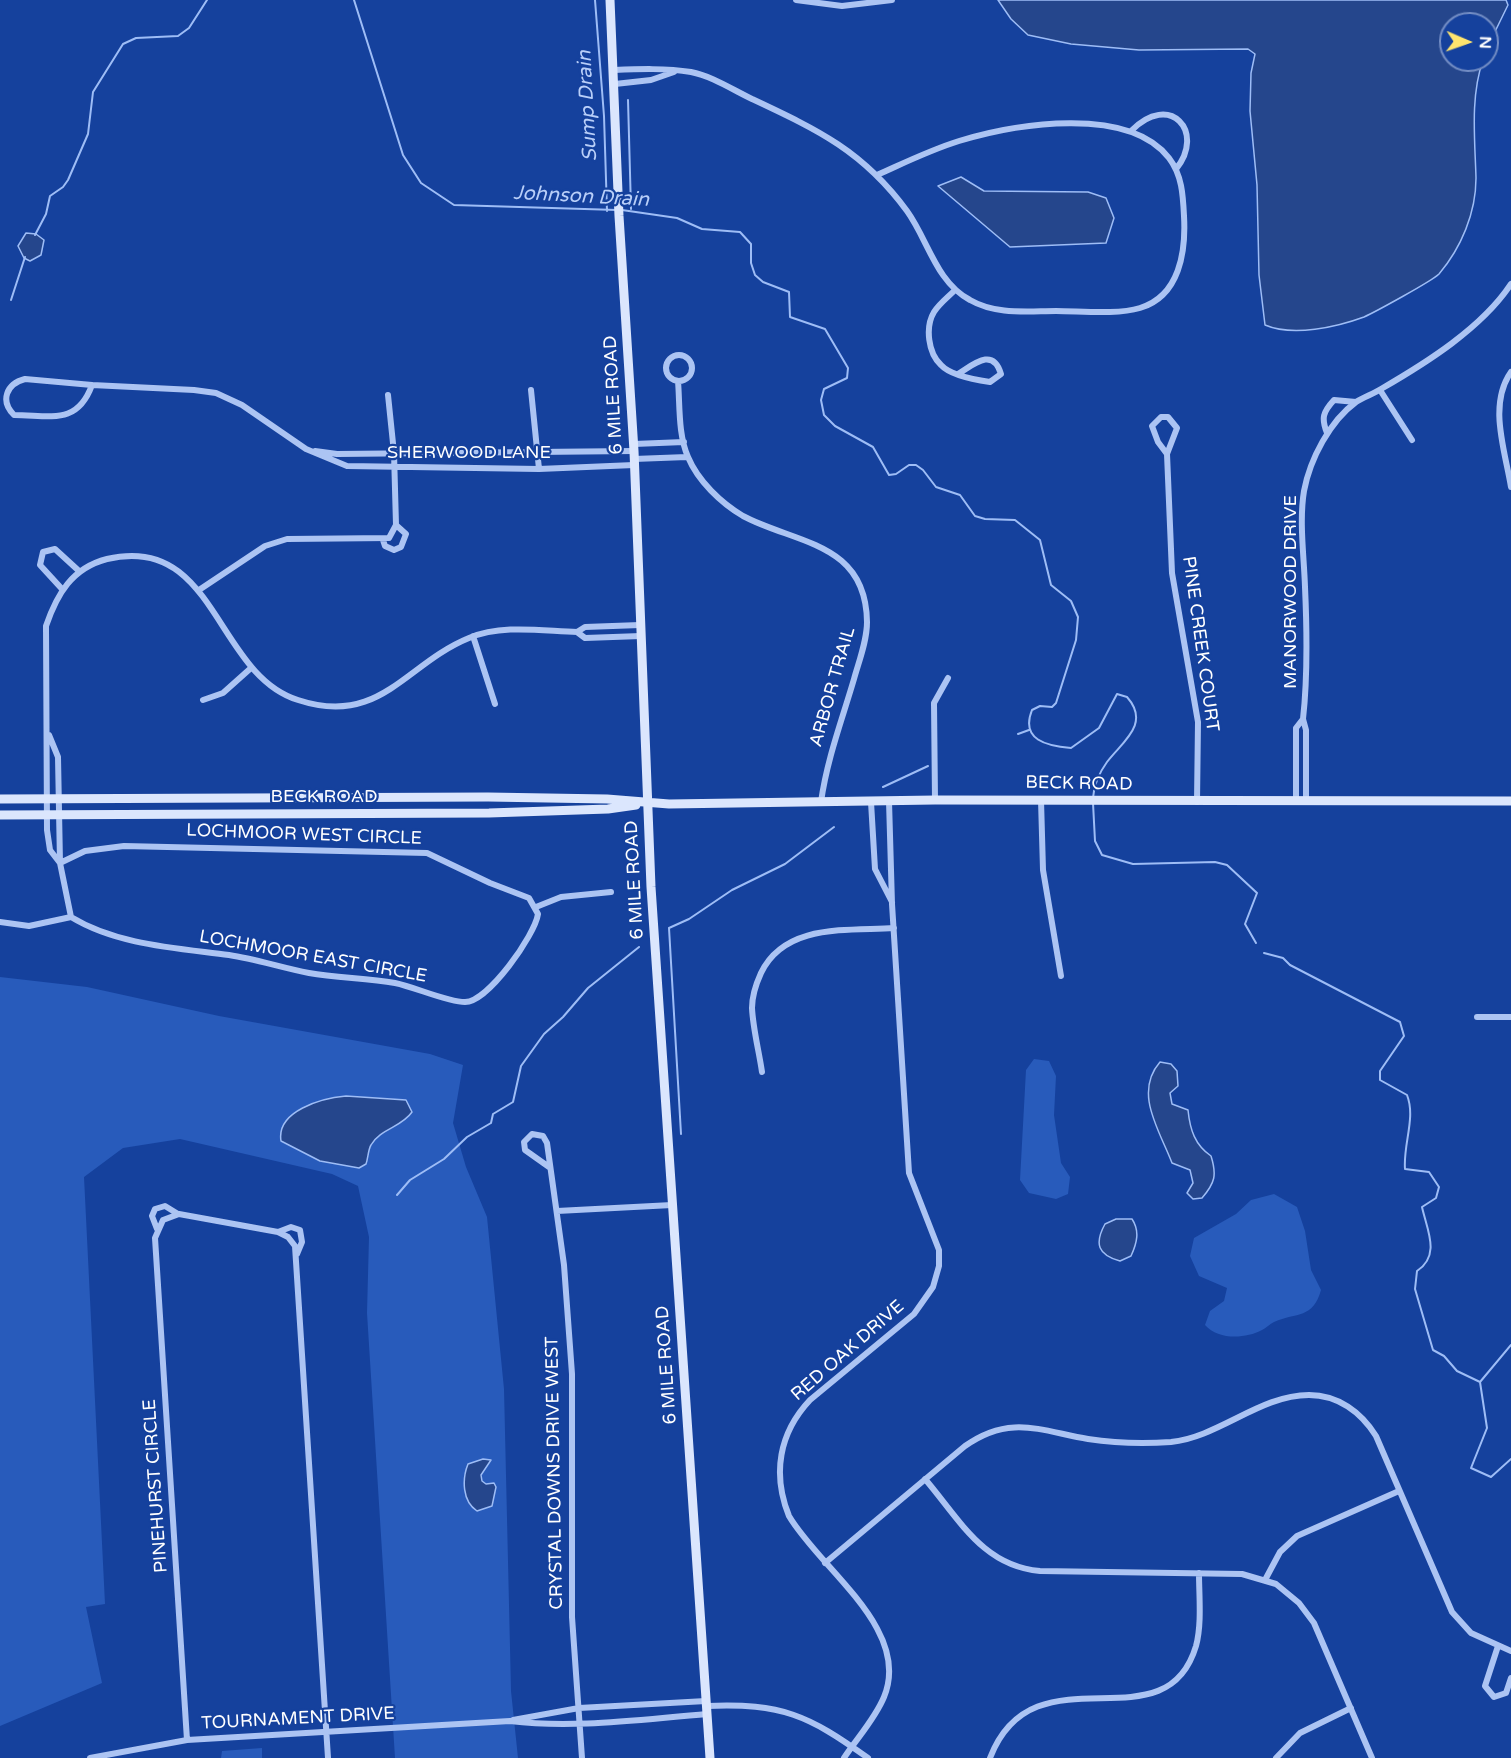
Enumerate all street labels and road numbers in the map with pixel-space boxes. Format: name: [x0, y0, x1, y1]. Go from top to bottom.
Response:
street label: 6 MILE ROAD: [600, 335, 628, 455]
street label: SHERWOOD LANE: [387, 442, 551, 464]
street label: MANORWOOD DRIVE: [1280, 495, 1302, 689]
street label: PINE CREEK COURT: [1177, 555, 1223, 733]
street label: ARBOR TRAIL: [806, 625, 860, 749]
street label: BECK ROAD: [1025, 772, 1133, 796]
street label: BECK ROAD: [270, 786, 378, 808]
street label: LOCHMOOR WEST CIRCLE: [186, 820, 422, 850]
street label: 6 MILE ROAD: [621, 820, 649, 940]
street label: LOCHMOOR EAST CIRCLE: [197, 926, 429, 988]
street label: RED OAK DRIVE: [787, 1296, 909, 1406]
street label: 6 MILE ROAD: [652, 1305, 682, 1425]
street label: CRYSTAL DOWNS DRIVE WEST: [542, 1336, 568, 1610]
street label: PINEHURST CIRCLE: [139, 1398, 173, 1574]
street label: TOURNAMENT DRIVE: [201, 1703, 395, 1735]

